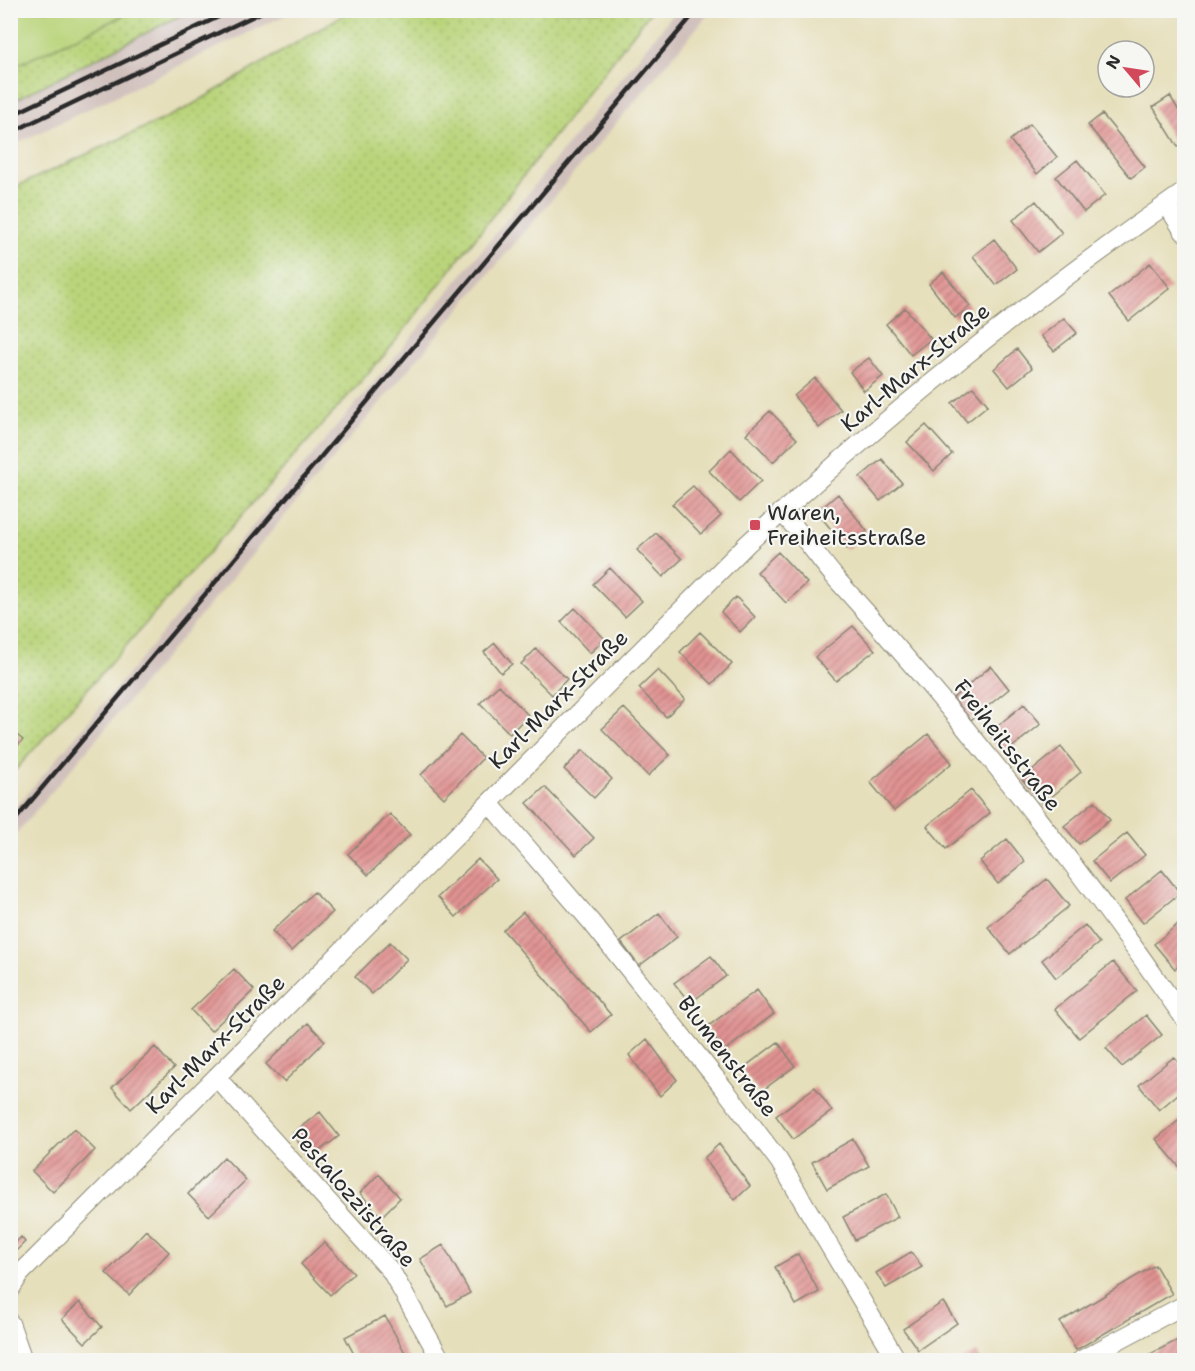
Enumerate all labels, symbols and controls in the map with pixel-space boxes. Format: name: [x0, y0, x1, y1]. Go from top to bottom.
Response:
north arrow: [1096, 39, 1156, 99]
text: N: [1101, 51, 1126, 73]
street label: Karl-Marx-Straße: [835, 296, 996, 438]
place label: Waren, Freiheitsstraße: [767, 498, 926, 552]
marker: Waren, Freiheitsstraße: [748, 518, 762, 532]
street label: Karl-Marx-Straße: [482, 623, 634, 775]
street label: Freiheitsstraße: [947, 674, 1068, 817]
street label: Karl-Marx-Straße: [139, 968, 291, 1120]
street label: Blumenstraße: [671, 990, 784, 1123]
street label: Pestalozzistraße: [285, 1121, 422, 1273]

